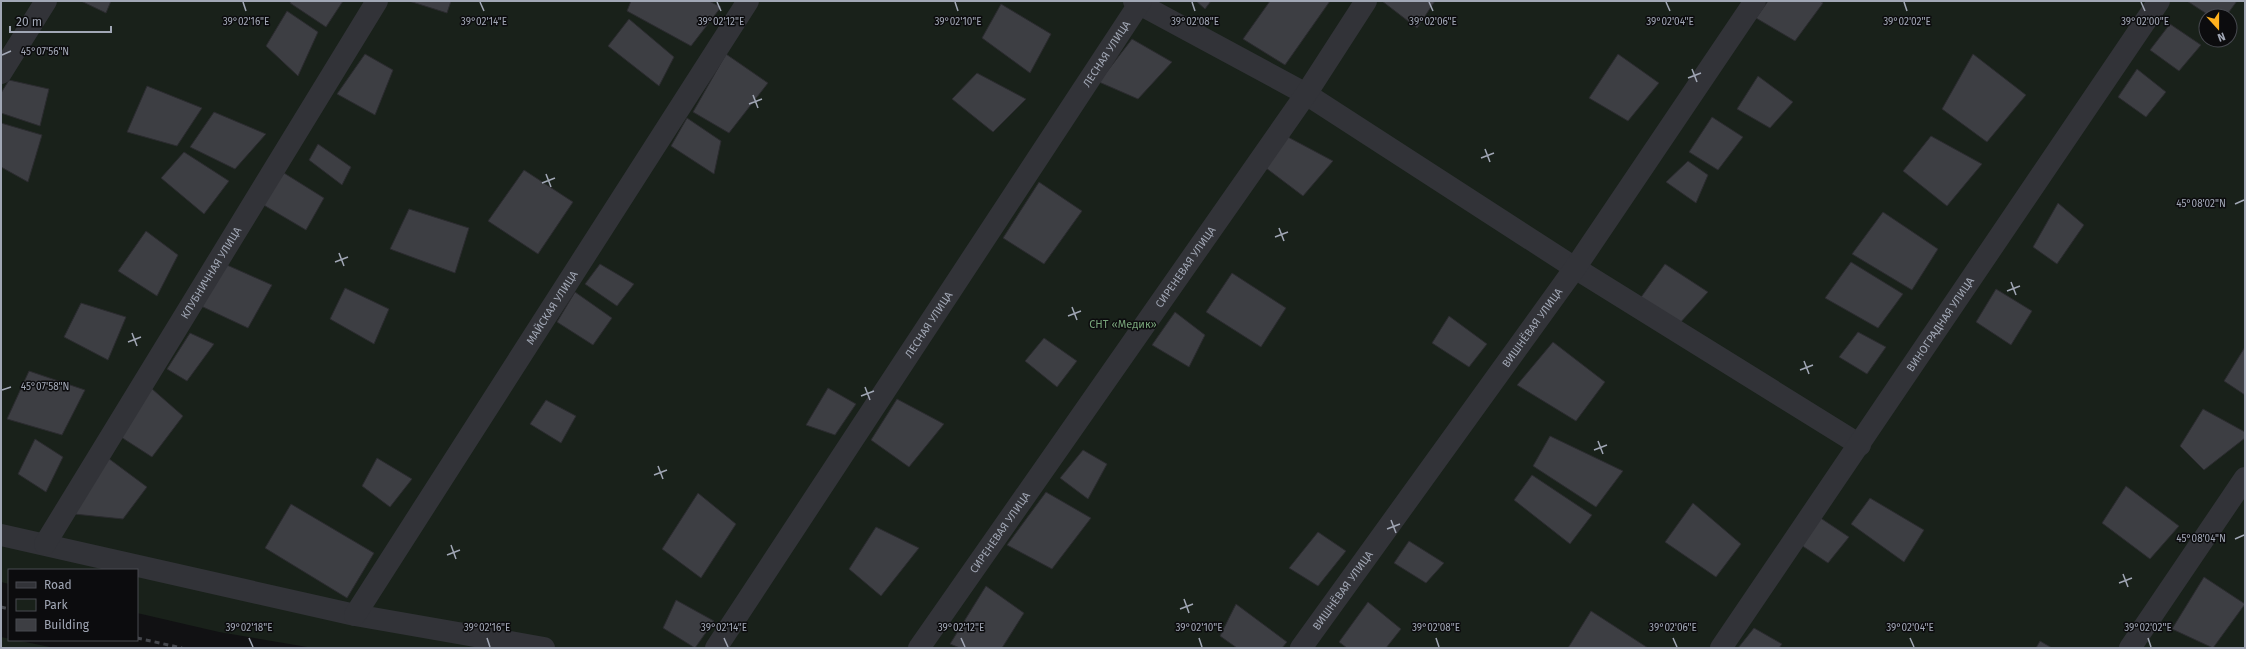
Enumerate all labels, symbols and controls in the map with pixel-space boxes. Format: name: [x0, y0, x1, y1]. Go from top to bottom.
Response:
scale bar: [10, 8, 111, 34]
north arrow: [2198, 8, 2238, 48]
text: 20 m: [16, 15, 42, 29]
text: 39°02'16"E: [223, 16, 269, 28]
text: 39°02'14"E: [461, 16, 507, 28]
text: 39°02'12"E: [698, 16, 744, 28]
text: 39°02'10"E: [934, 16, 982, 28]
text: 39°02'08"E: [1171, 16, 1219, 28]
text: 39°02'06"E: [1409, 16, 1457, 28]
text: 39°02'04"E: [1646, 16, 1694, 28]
text: 39°02'02"E: [1883, 16, 1931, 28]
text: 39°02'00"E: [2121, 16, 2169, 28]
street label: ЛЕСНАЯ УЛИЦА: [1080, 18, 1134, 90]
text: N: [2216, 29, 2227, 44]
text: 45°07'56"N: [21, 46, 69, 58]
text: 45°08'02"N: [2176, 198, 2226, 210]
street label: СИРЕНЕВАЯ УЛИЦА: [1153, 223, 1219, 310]
street label: КЛУБНИЧНАЯ УЛИЦА: [178, 224, 245, 321]
street label: МАЙСКАЯ УЛИЦА: [524, 268, 581, 347]
street label: ВИНОГРАДНАЯ УЛИЦА: [1904, 274, 1978, 374]
street label: ВИШНЁВАЯ УЛИЦА: [1500, 285, 1566, 370]
street label: ЛЕСНАЯ УЛИЦА: [902, 289, 956, 360]
park label: СНТ «Медик»: [1089, 318, 1157, 331]
text: 45°07'58"N: [21, 381, 69, 393]
street label: СИРЕНЕВАЯ УЛИЦА: [967, 489, 1033, 576]
text: 45°08'04"N: [2176, 533, 2226, 545]
street label: ВИШНЁВАЯ УЛИЦА: [1310, 548, 1376, 633]
legend: [8, 569, 138, 641]
text: Road: [44, 578, 72, 592]
text: Park: [44, 598, 68, 612]
text: Building: [44, 618, 90, 632]
text: 39°02'18"E: [226, 622, 272, 634]
text: 39°02'16"E: [464, 622, 510, 634]
text: 39°02'14"E: [701, 622, 747, 634]
text: 39°02'12"E: [938, 622, 984, 634]
text: 39°02'10"E: [1175, 622, 1223, 634]
text: 39°02'08"E: [1412, 622, 1460, 634]
text: 39°02'06"E: [1649, 622, 1697, 634]
text: 39°02'04"E: [1886, 622, 1934, 634]
text: 39°02'02"E: [2124, 622, 2172, 634]

